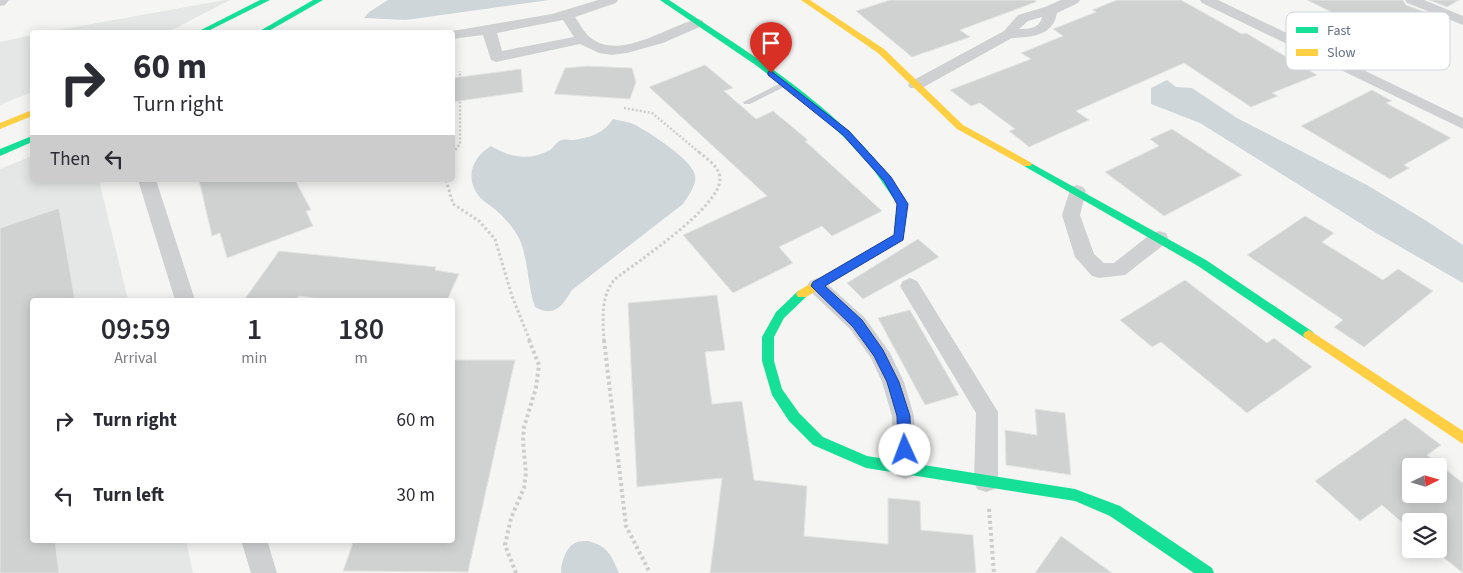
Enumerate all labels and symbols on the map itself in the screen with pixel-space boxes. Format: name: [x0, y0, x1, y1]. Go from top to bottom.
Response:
legend: [1286, 12, 1450, 70]
text: Fast: [1327, 21, 1351, 41]
pin: [750, 22, 792, 73]
text: Slow: [1327, 43, 1356, 63]
position arrow: [878, 423, 930, 475]
north arrow: [1402, 458, 1448, 502]

